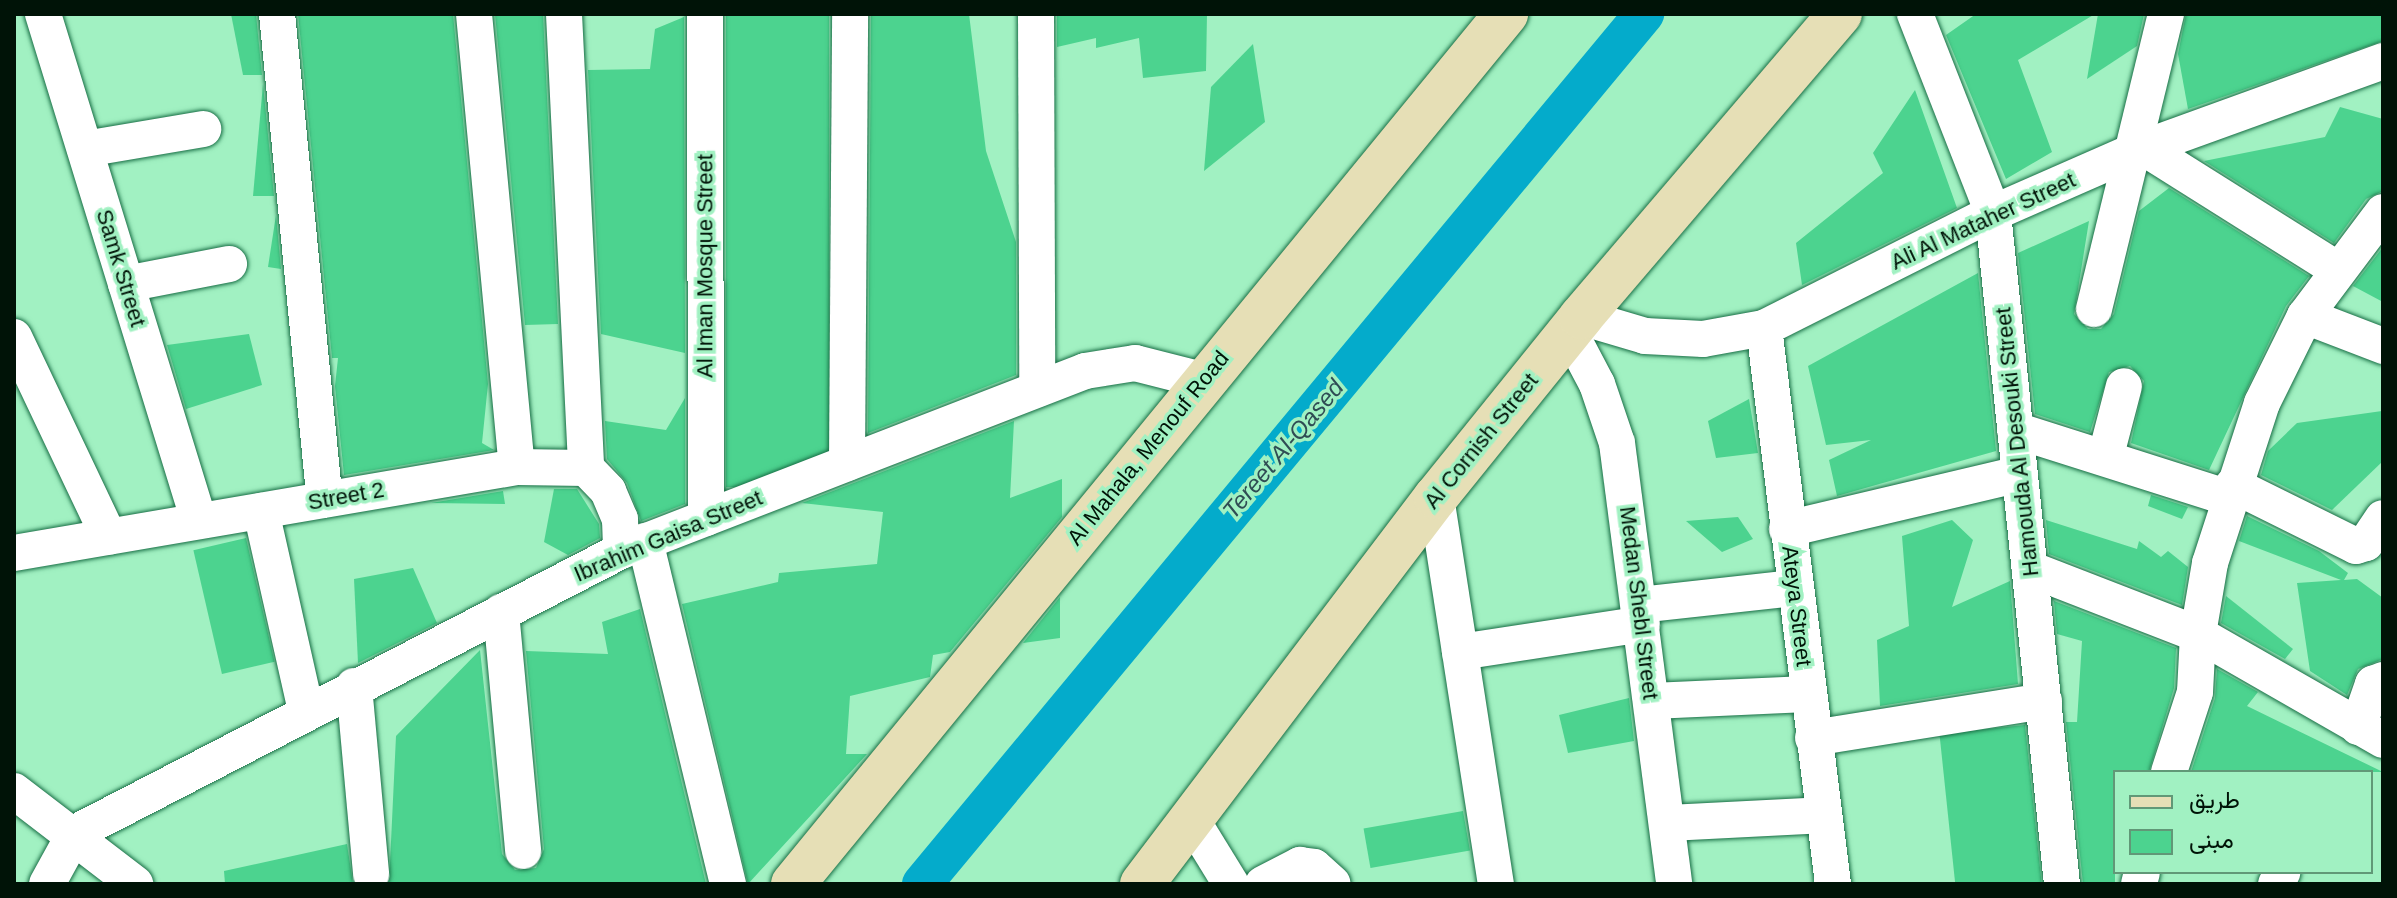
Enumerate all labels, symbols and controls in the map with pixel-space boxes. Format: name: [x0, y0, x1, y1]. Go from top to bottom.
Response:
street label: Al Iman Mosque Street: [692, 154, 718, 378]
street label: Ali Al Mataher Street: [1886, 166, 2080, 276]
street label: Samk Street: [91, 206, 151, 330]
street label: Hamouda Al Desouki Street: [1990, 306, 2044, 578]
street label: Al Mahala, Menouf Road: [1062, 346, 1234, 550]
street label: Al Cornish Street: [1418, 368, 1544, 514]
water label: Tereet Al-Qased: [1216, 373, 1350, 525]
street label: Street 2: [306, 476, 386, 516]
street label: Ibrahim Gaisa Street: [570, 484, 766, 588]
street label: Medan Shebl Street: [1614, 505, 1664, 701]
street label: Ateya Street: [1777, 544, 1817, 668]
legend: [2113, 770, 2373, 874]
text: طريق: [2189, 786, 2240, 813]
text: مبنى: [2189, 826, 2234, 853]

